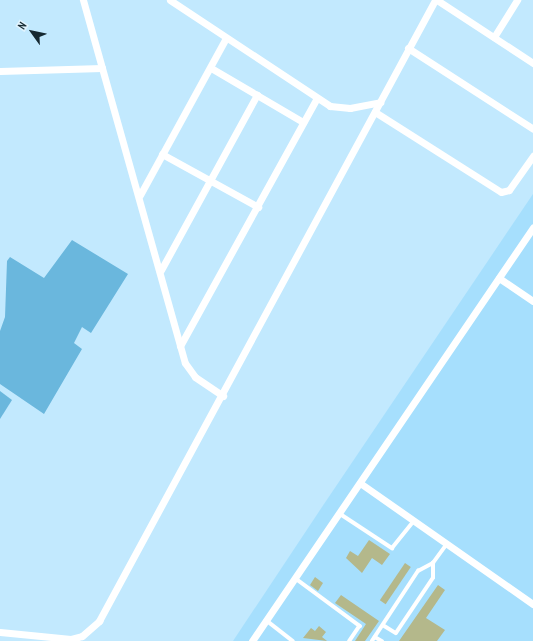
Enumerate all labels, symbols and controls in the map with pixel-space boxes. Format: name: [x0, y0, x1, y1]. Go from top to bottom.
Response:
north arrow: [12, 12, 52, 52]
text: N: [14, 19, 29, 32]

